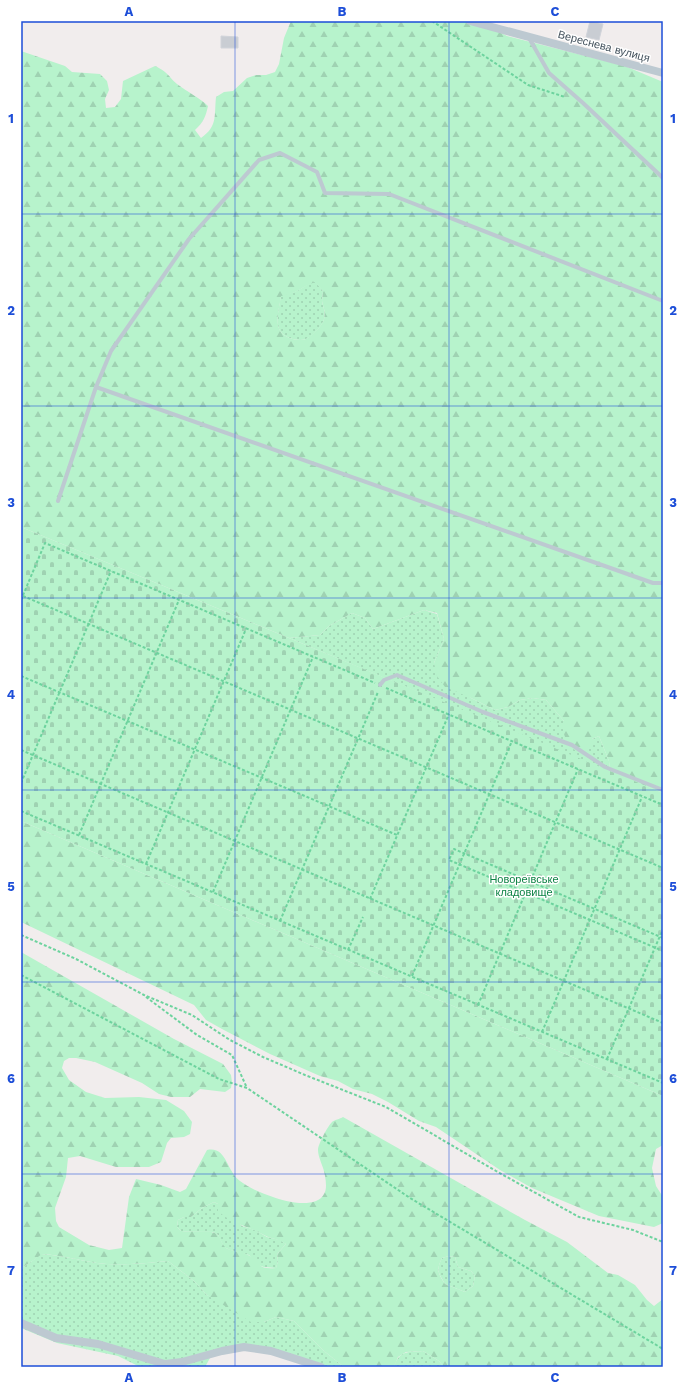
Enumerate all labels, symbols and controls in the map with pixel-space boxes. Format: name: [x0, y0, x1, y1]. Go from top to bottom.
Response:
text: A: [125, 4, 134, 19]
text: B: [338, 4, 347, 19]
text: C: [551, 4, 560, 19]
street label: Вереснева вулиця: [556, 28, 651, 65]
text: 1: [8, 111, 14, 126]
text: 1: [670, 111, 676, 126]
text: 2: [7, 303, 15, 318]
text: 2: [669, 303, 677, 318]
text: 3: [7, 495, 15, 510]
text: 3: [669, 495, 677, 510]
text: 4: [7, 687, 16, 702]
text: 4: [669, 687, 678, 702]
park label: Новореївське кладовище: [489, 873, 559, 899]
text: 5: [7, 879, 15, 894]
text: 5: [669, 879, 677, 894]
text: 6: [7, 1071, 15, 1086]
text: 6: [669, 1071, 677, 1086]
text: 7: [7, 1263, 15, 1278]
text: 7: [669, 1263, 677, 1278]
text: A: [125, 1370, 134, 1385]
text: B: [338, 1370, 347, 1385]
text: C: [551, 1370, 560, 1385]

